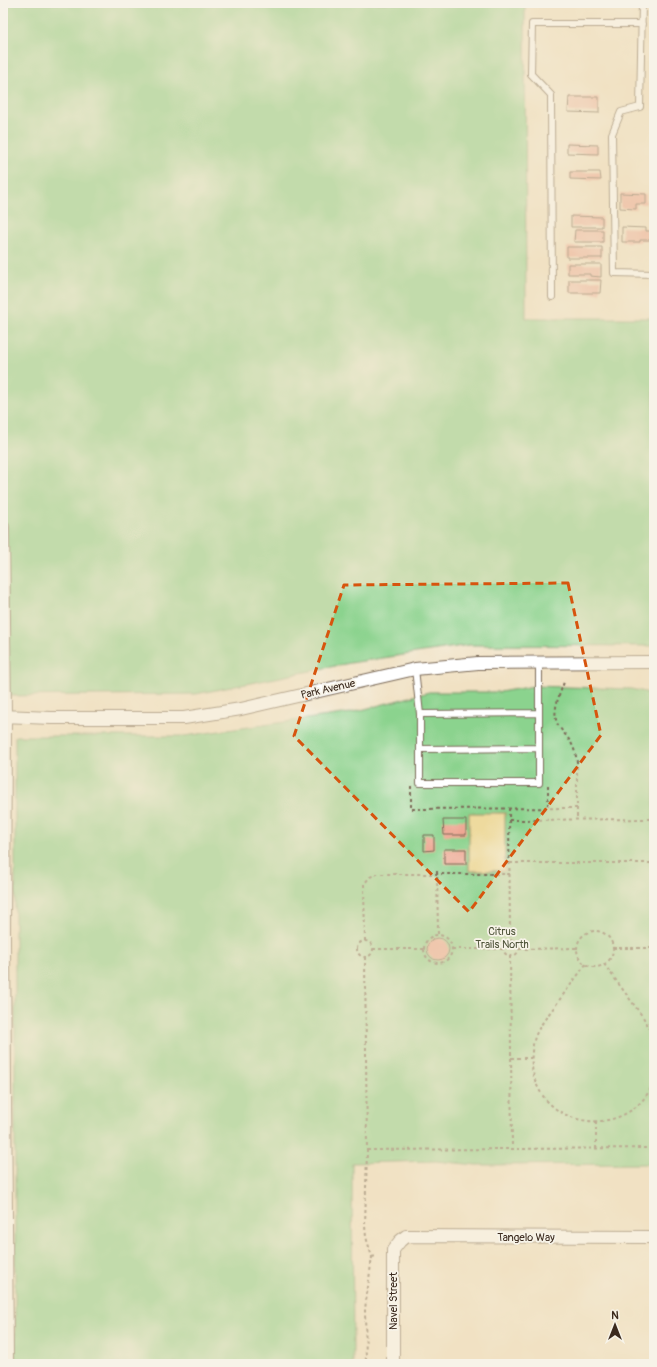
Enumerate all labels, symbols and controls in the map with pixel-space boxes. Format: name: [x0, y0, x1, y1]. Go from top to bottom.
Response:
street label: Park Avenue: [300, 676, 357, 702]
park label: Citrus Trails North: [475, 925, 529, 951]
street label: Tangelo Way: [497, 1231, 555, 1244]
street label: Navel Street: [387, 1272, 400, 1330]
north arrow: [595, 1305, 635, 1345]
text: N: [611, 1309, 619, 1322]

